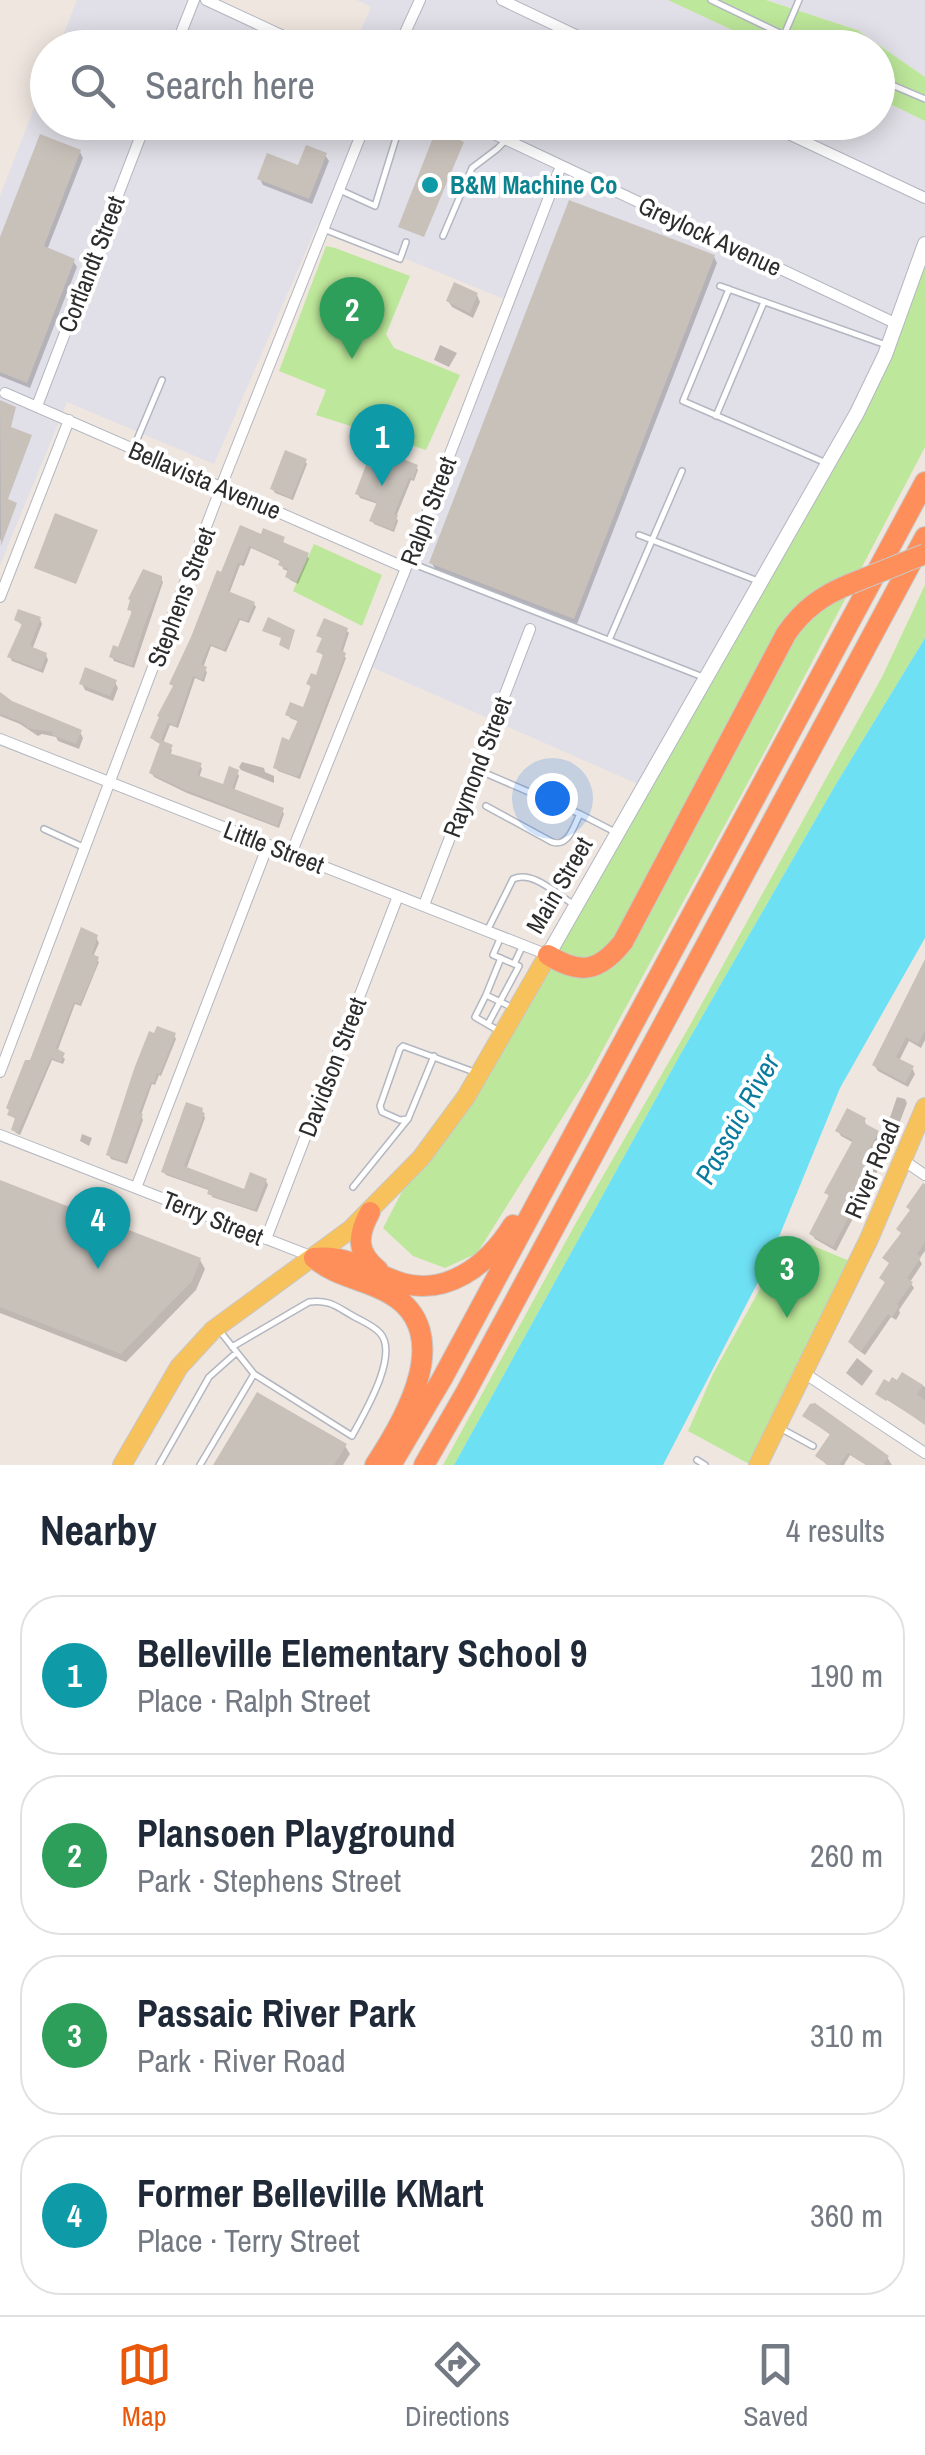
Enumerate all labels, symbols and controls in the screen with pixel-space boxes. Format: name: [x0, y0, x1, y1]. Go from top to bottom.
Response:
search box: [30, 30, 895, 140]
icon: search: [65, 58, 120, 113]
text: Search here: [145, 60, 315, 111]
place label: B&M Machine Co: [450, 168, 617, 202]
marker: B&M Machine Co: [419, 174, 441, 196]
street label: Greylock Avenue: [633, 188, 787, 284]
street label: Cortlandt Street: [49, 191, 133, 337]
pin: 2: [320, 276, 384, 359]
pin: 1: [350, 404, 414, 486]
street label: Bellavista Avenue: [124, 433, 286, 527]
street label: Ralph Street: [392, 451, 464, 570]
street label: Stephens Street: [139, 522, 223, 672]
street label: Raymond Street: [435, 691, 520, 842]
your location: [527, 773, 578, 824]
street label: Little Street: [219, 812, 329, 882]
street label: Main Street: [518, 830, 600, 939]
street label: Davidson Street: [290, 992, 374, 1142]
water label: Passaic River: [686, 1046, 789, 1191]
street label: River Road: [836, 1115, 908, 1223]
street label: Terry Street: [158, 1182, 269, 1254]
pin: 4: [66, 1186, 130, 1269]
pin: 3: [754, 1236, 820, 1318]
text: Nearby: [40, 1502, 157, 1558]
text: 4 results: [786, 1509, 885, 1552]
text: Belleville Elementary School 9: [137, 1628, 587, 1679]
text: 1: [67, 1654, 82, 1697]
text: 190 m: [810, 1654, 883, 1697]
text: Place · Ralph Street: [137, 1679, 370, 1722]
text: Plansoen Playground: [137, 1808, 456, 1859]
text: 2: [67, 1834, 82, 1877]
text: 260 m: [810, 1834, 883, 1877]
text: Park · Stephens Street: [137, 1859, 401, 1902]
text: Passaic River Park: [137, 1988, 416, 2039]
text: 3: [67, 2014, 82, 2057]
text: 310 m: [810, 2014, 883, 2057]
text: Park · River Road: [137, 2039, 346, 2082]
text: Former Belleville KMart: [137, 2168, 484, 2219]
text: 4: [67, 2194, 82, 2237]
text: 360 m: [810, 2194, 883, 2237]
text: Place · Terry Street: [137, 2219, 360, 2262]
tab: Map: [117, 2337, 172, 2435]
tab: Directions: [405, 2337, 510, 2435]
tab: Saved: [743, 2337, 808, 2435]

